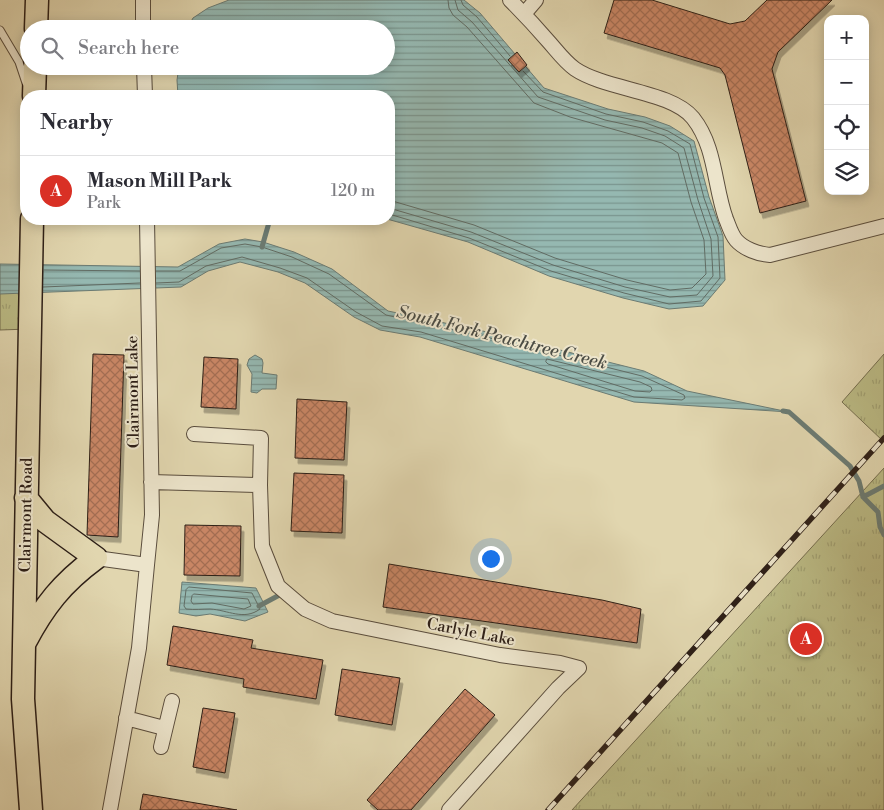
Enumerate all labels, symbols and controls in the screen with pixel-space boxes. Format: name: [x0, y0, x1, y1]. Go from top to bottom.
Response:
map controls: [824, 15, 869, 195]
button: +: [824, 15, 869, 60]
search box: [20, 20, 395, 75]
icon: search: [38, 34, 66, 62]
text: Search here: [78, 36, 179, 60]
button: −: [824, 60, 869, 105]
button: locate: [824, 105, 869, 150]
text: Nearby: [40, 110, 113, 136]
button: layers: [824, 150, 869, 195]
text: Mason Mill Park: [87, 169, 232, 193]
text: A: [50, 181, 62, 201]
text: 120 m: [331, 181, 375, 201]
text: Park: [87, 193, 120, 213]
water label: South Fork Peachtree Creek: [394, 300, 609, 375]
street label: Clairmont Lake: [122, 335, 144, 449]
street label: Clairmont Road: [15, 457, 37, 573]
your location: [478, 546, 504, 572]
street label: Carlyle Lake: [425, 614, 517, 650]
pin: A: [790, 620, 822, 658]

